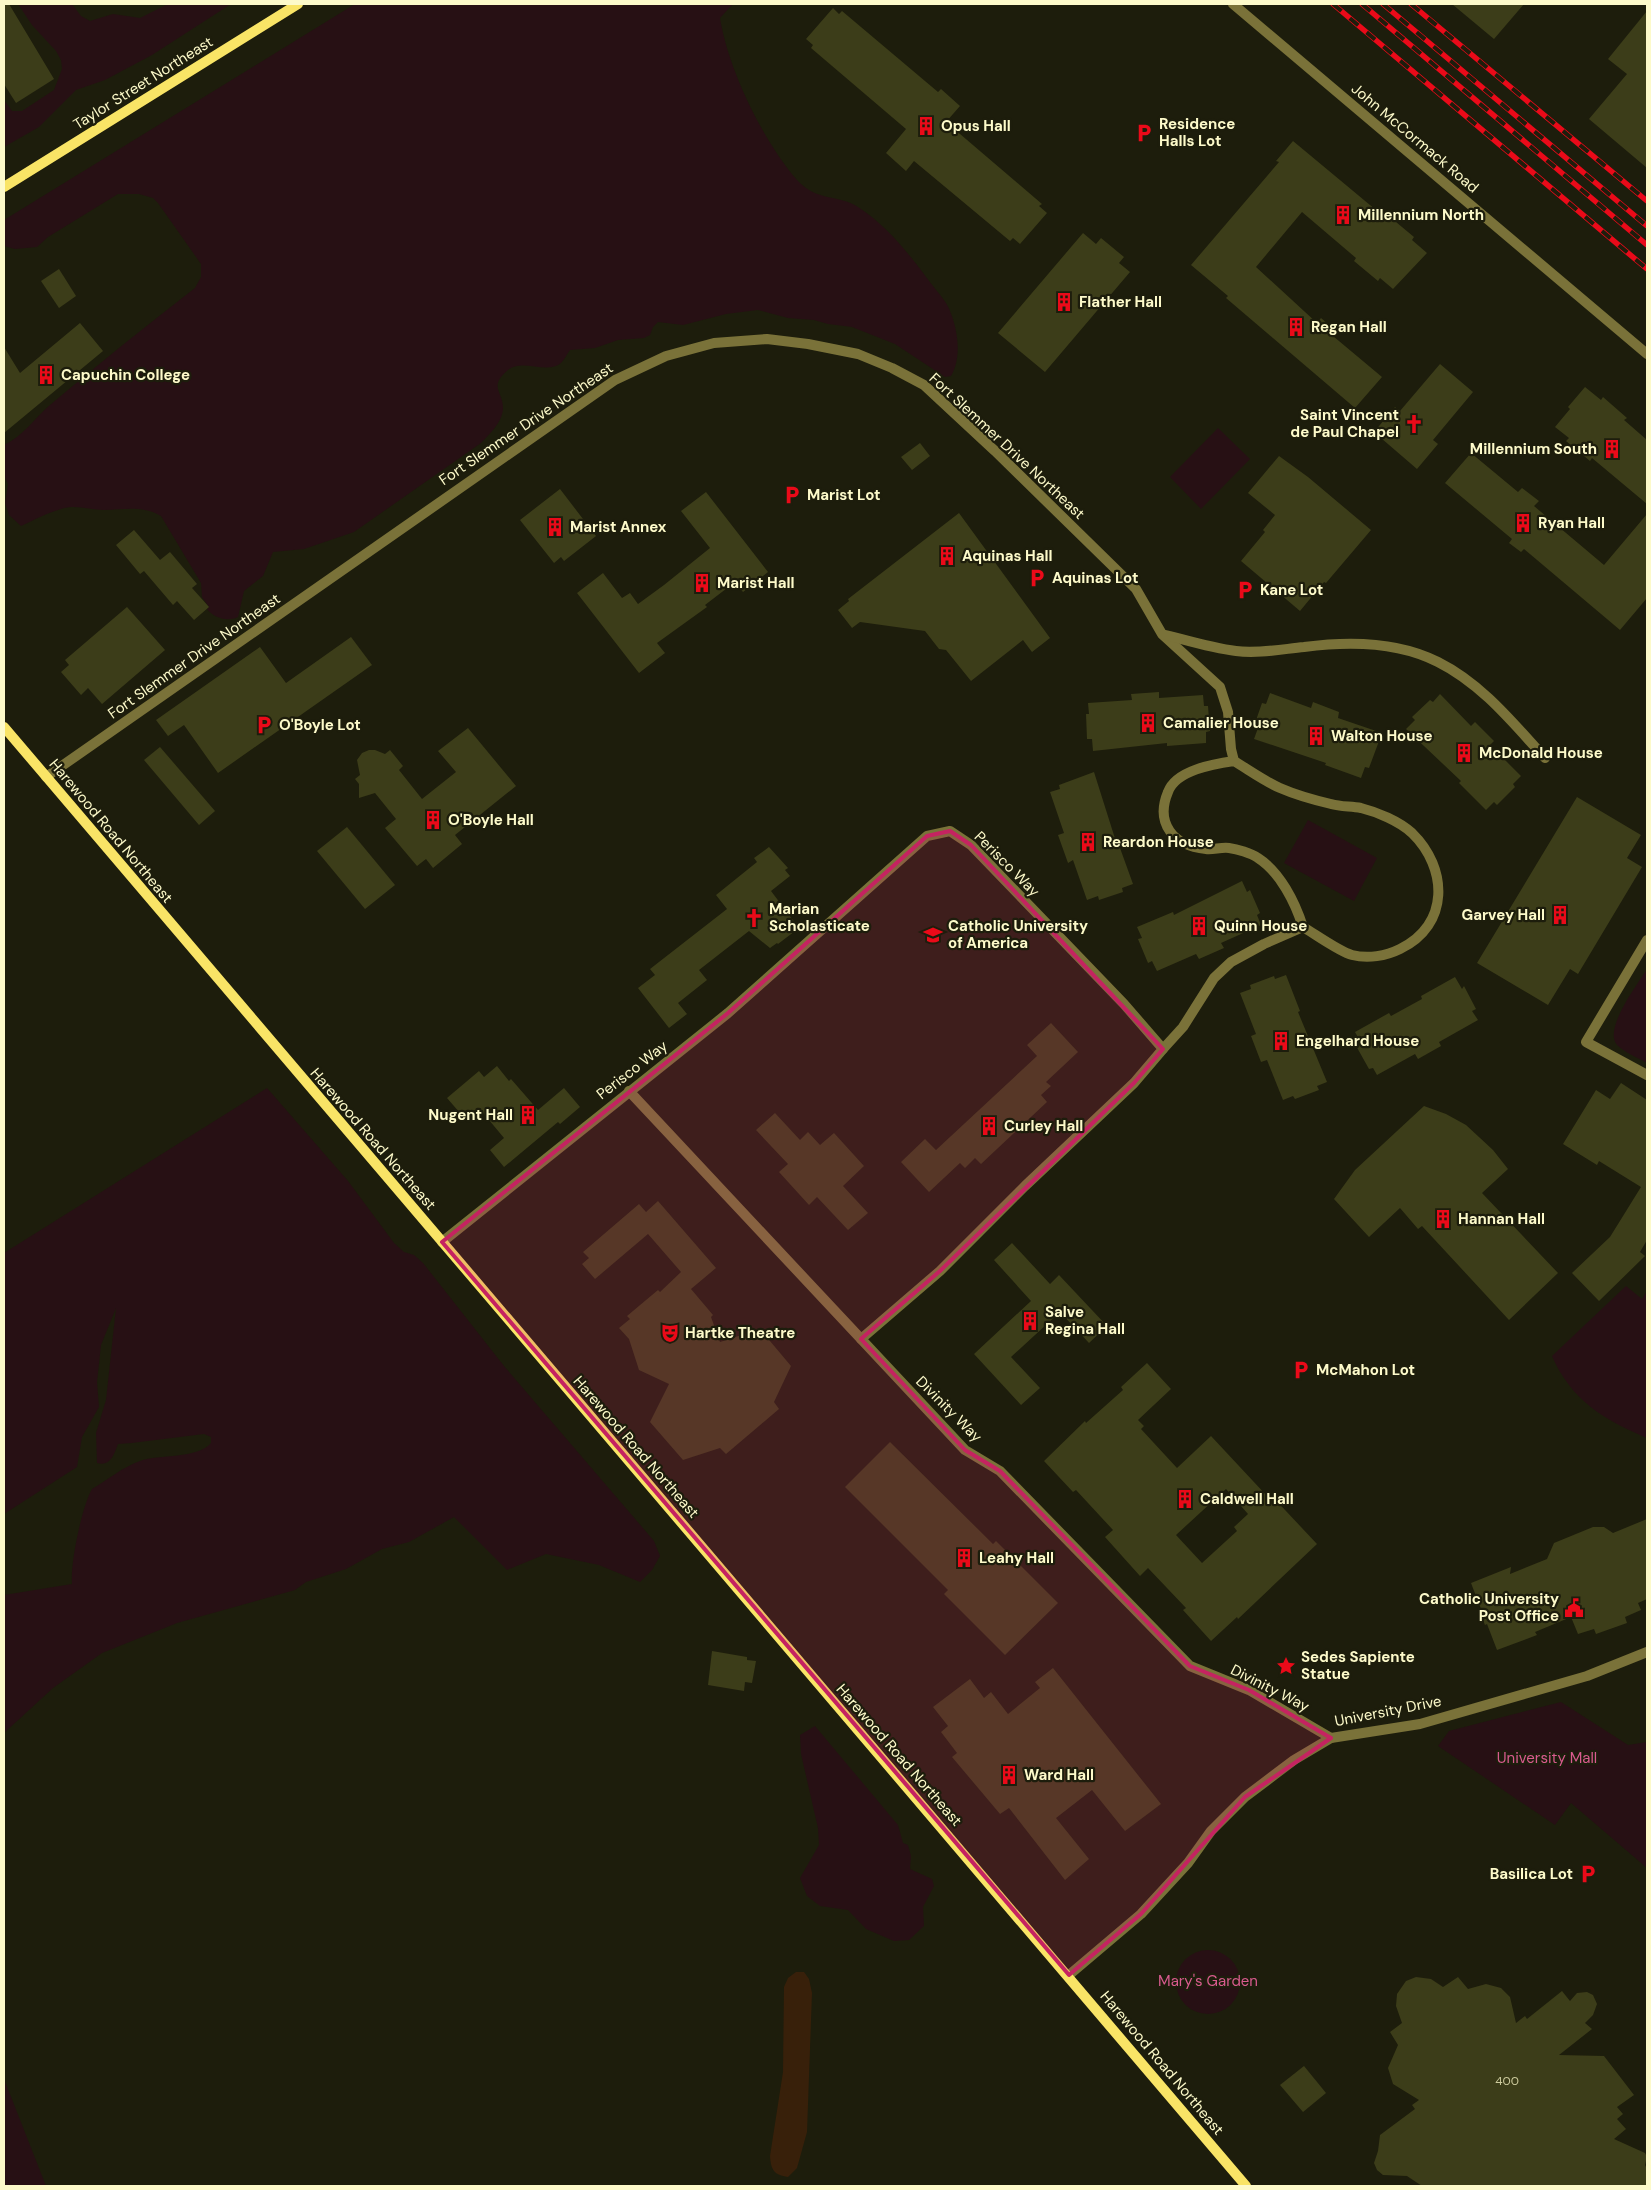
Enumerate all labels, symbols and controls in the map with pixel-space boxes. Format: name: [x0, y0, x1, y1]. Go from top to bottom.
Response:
street label: Taylor Street Northeast: [69, 32, 217, 134]
street label: John McCormack Road: [1347, 79, 1483, 197]
place label: Residence Halls Lot: [1159, 114, 1235, 151]
building icon: Opus Hall: [915, 115, 937, 137]
place label: Opus Hall: [941, 116, 1011, 136]
parking icon: Residence Halls Lot: [1133, 122, 1155, 144]
building icon: Millennium North: [1332, 204, 1354, 226]
place label: Millennium North: [1358, 205, 1484, 225]
building icon: Flather Hall: [1053, 291, 1075, 313]
place label: Flather Hall: [1079, 292, 1162, 312]
building icon: Regan Hall: [1285, 316, 1307, 338]
place label: Regan Hall: [1311, 317, 1387, 337]
street label: Fort Slemmer Drive Northeast: [435, 358, 617, 490]
building icon: Capuchin College: [35, 364, 57, 386]
place label: Capuchin College: [61, 365, 190, 385]
street label: Fort Slemmer Drive Northeast: [925, 368, 1089, 524]
place label: Saint Vincent de Paul Chapel: [1290, 405, 1399, 442]
church icon: Saint Vincent de Paul Chapel: [1403, 413, 1425, 435]
building icon: Millennium South: [1601, 438, 1623, 460]
place label: Millennium South: [1470, 439, 1597, 459]
parking icon: Marist Lot: [781, 484, 803, 506]
place label: Marist Lot: [807, 485, 880, 505]
building icon: Ryan Hall: [1512, 512, 1534, 534]
place label: Ryan Hall: [1538, 513, 1605, 533]
building icon: Marist Annex: [544, 516, 566, 538]
place label: Marist Annex: [570, 517, 667, 537]
building icon: Aquinas Hall: [936, 545, 958, 567]
place label: Aquinas Hall: [962, 546, 1053, 566]
parking icon: Aquinas Lot: [1026, 567, 1048, 589]
place label: Aquinas Lot: [1052, 568, 1138, 588]
building icon: Marist Hall: [691, 572, 713, 594]
place label: Marist Hall: [717, 573, 795, 593]
parking icon: Kane Lot: [1234, 579, 1256, 601]
place label: Kane Lot: [1260, 580, 1323, 600]
street label: Fort Slemmer Drive Northeast: [104, 589, 284, 723]
building icon: Camalier House: [1137, 712, 1159, 734]
place label: Camalier House: [1163, 713, 1279, 733]
parking icon: O'Boyle Lot: [253, 714, 275, 736]
place label: O'Boyle Lot: [279, 715, 361, 735]
building icon: Walton House: [1305, 725, 1327, 747]
place label: Walton House: [1331, 726, 1433, 746]
building icon: McDonald House: [1453, 742, 1475, 764]
place label: McDonald House: [1479, 743, 1603, 763]
street label: Harewood Road Northeast: [45, 755, 177, 907]
building icon: O'Boyle Hall: [422, 809, 444, 831]
place label: O'Boyle Hall: [448, 810, 534, 830]
street label: Perisco Way: [970, 827, 1045, 902]
building icon: Reardon House: [1077, 831, 1099, 853]
place label: Reardon House: [1103, 832, 1214, 852]
place label: Marian Scholasticate: [769, 899, 870, 936]
building icon: Garvey Hall: [1549, 904, 1571, 926]
place label: Garvey Hall: [1462, 905, 1545, 925]
church icon: Marian Scholasticate: [743, 907, 765, 929]
building icon: Quinn House: [1188, 915, 1210, 937]
place label: Catholic University of America: [948, 916, 1088, 953]
place label: Quinn House: [1214, 916, 1307, 936]
school or university icon: Catholic University of America: [922, 924, 944, 946]
building icon: Engelhard House: [1270, 1030, 1292, 1052]
place label: Engelhard House: [1296, 1031, 1419, 1051]
street label: Perisco Way: [592, 1036, 672, 1104]
street label: Harewood Road Northeast: [306, 1064, 440, 1214]
building icon: Nugent Hall: [517, 1104, 539, 1126]
place label: Nugent Hall: [428, 1105, 513, 1125]
building icon: Curley Hall: [978, 1115, 1000, 1137]
place label: Curley Hall: [1004, 1116, 1083, 1136]
building icon: Hannan Hall: [1432, 1208, 1454, 1230]
place label: Hannan Hall: [1458, 1209, 1545, 1229]
place label: Salve Regina Hall: [1045, 1302, 1125, 1339]
building icon: Salve Regina Hall: [1019, 1310, 1041, 1332]
theatre icon: Hartke Theatre: [659, 1322, 681, 1344]
place label: Hartke Theatre: [685, 1323, 795, 1343]
parking icon: McMahon Lot: [1290, 1359, 1312, 1381]
place label: McMahon Lot: [1316, 1360, 1415, 1380]
street label: Harewood Road Northeast: [569, 1372, 703, 1522]
street label: Divinity Way: [912, 1372, 987, 1447]
building icon: Caldwell Hall: [1174, 1488, 1196, 1510]
place label: Caldwell Hall: [1200, 1489, 1294, 1509]
building icon: Leahy Hall: [953, 1547, 975, 1569]
place label: Leahy Hall: [979, 1548, 1054, 1568]
place label: Catholic University Post Office: [1419, 1589, 1559, 1626]
public building icon: Catholic University Post Office: [1563, 1597, 1585, 1619]
place label: Sedes Sapiente Statue: [1301, 1647, 1415, 1684]
place icon: Sedes Sapiente Statue: [1275, 1655, 1297, 1677]
street label: Divinity Way: [1227, 1660, 1313, 1717]
street label: Harewood Road Northeast: [832, 1680, 966, 1830]
street label: University Drive: [1333, 1691, 1443, 1731]
park label: University Mall: [1497, 1748, 1597, 1768]
building icon: Ward Hall: [998, 1764, 1020, 1786]
place label: Ward Hall: [1024, 1765, 1094, 1785]
parking icon: Basilica Lot: [1577, 1863, 1599, 1885]
place label: Basilica Lot: [1490, 1864, 1573, 1884]
park label: Mary's Garden: [1158, 1971, 1258, 1991]
street label: Harewood Road Northeast: [1096, 1987, 1228, 2139]
house number: 400: [1495, 2073, 1519, 2089]

